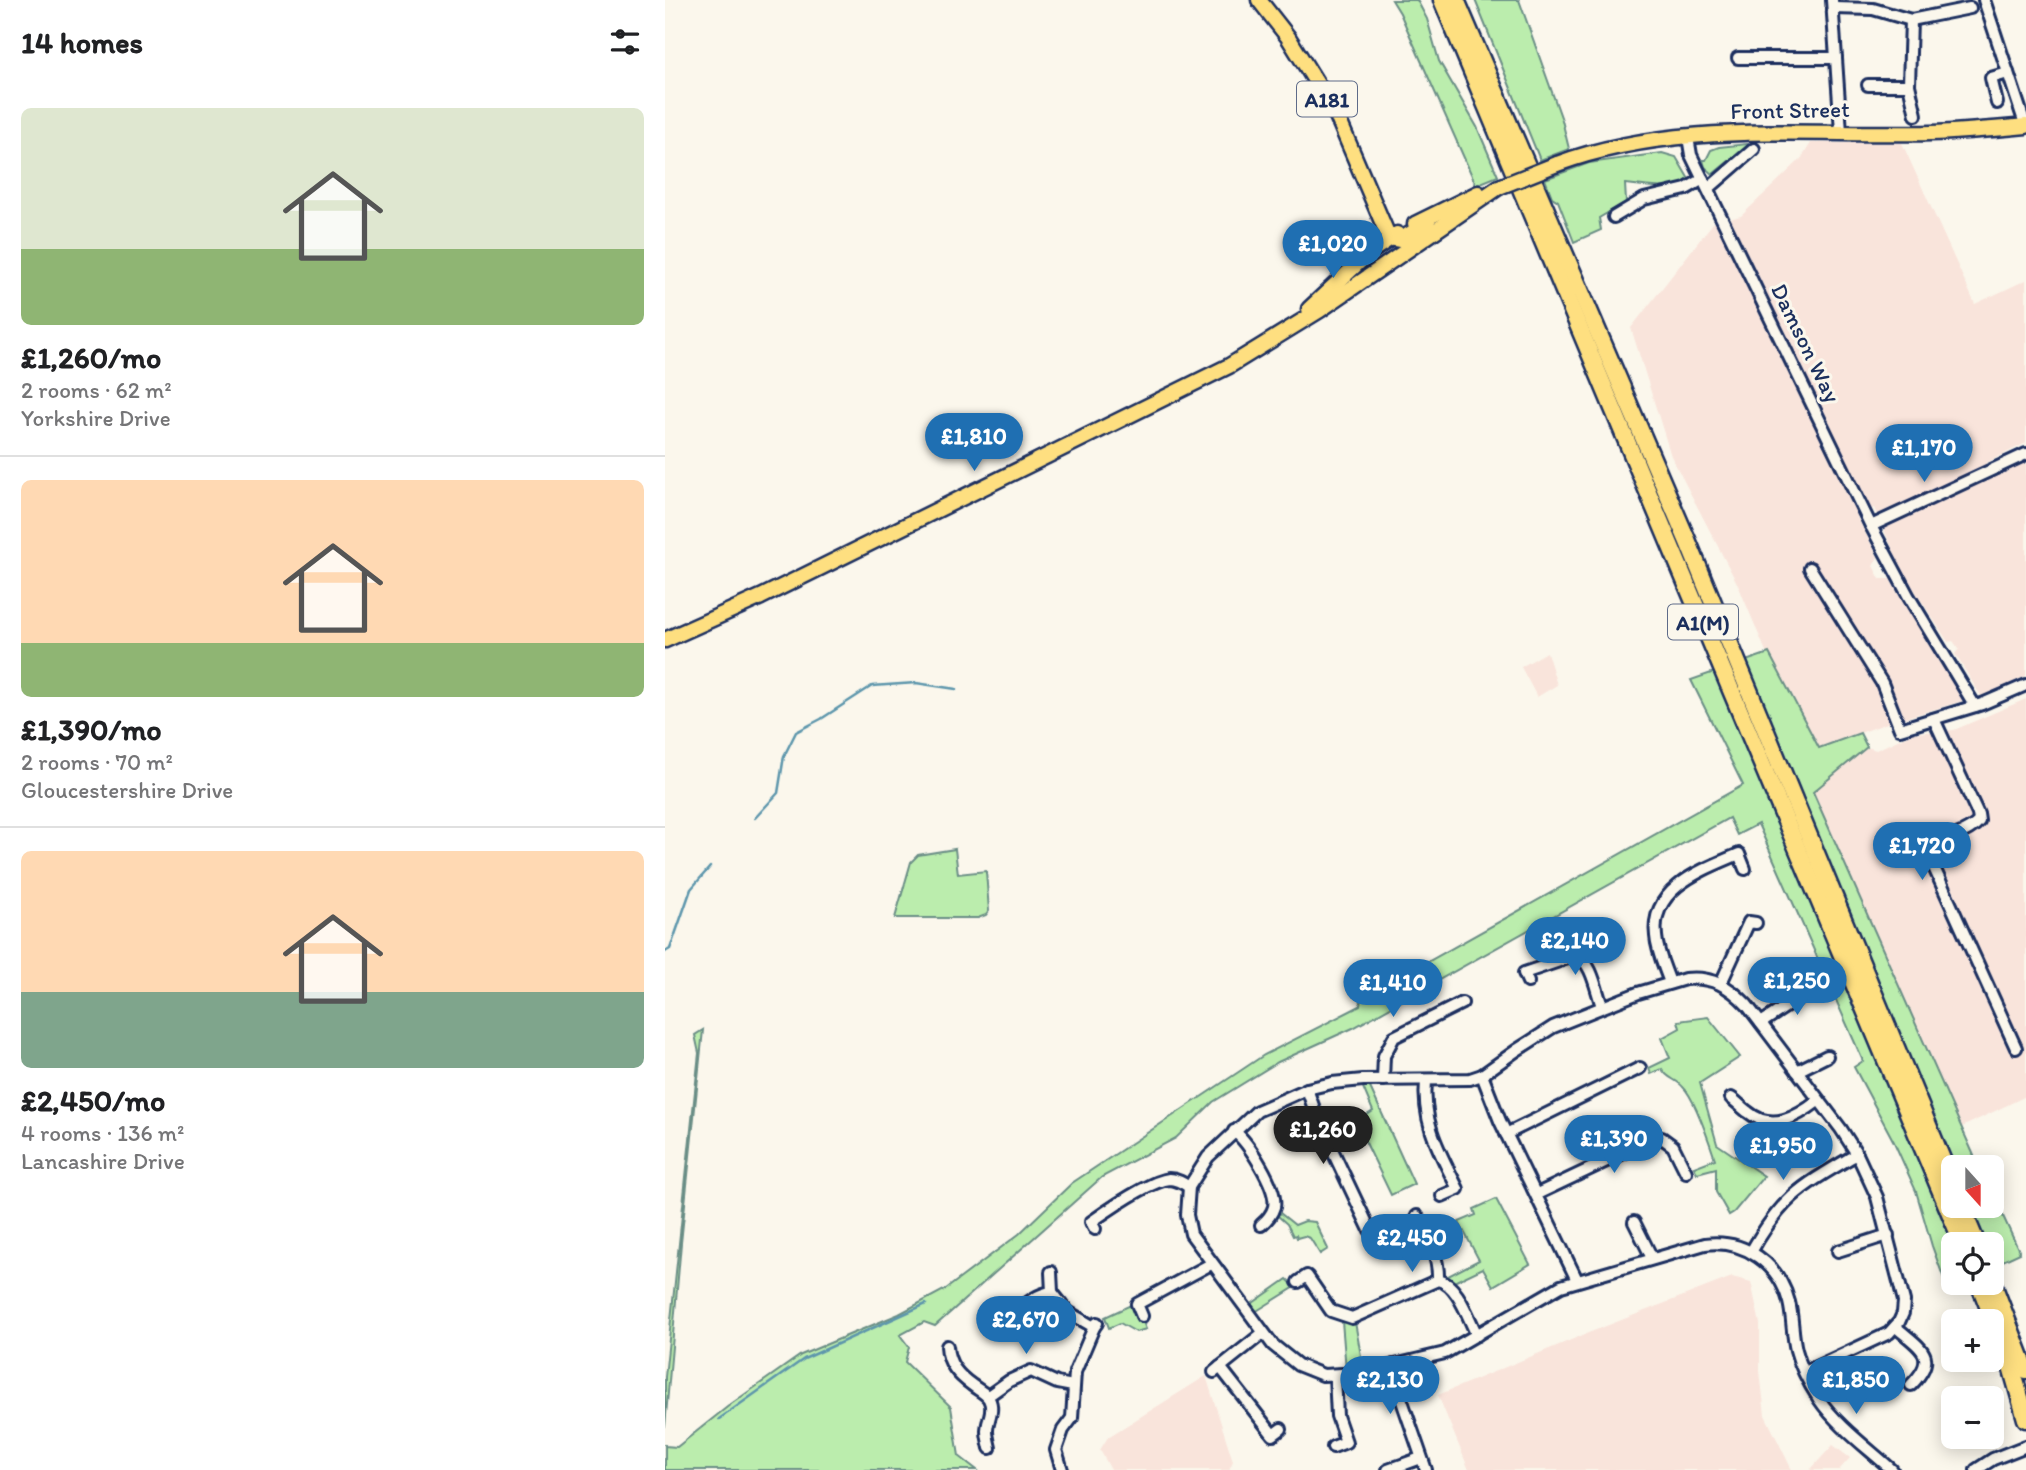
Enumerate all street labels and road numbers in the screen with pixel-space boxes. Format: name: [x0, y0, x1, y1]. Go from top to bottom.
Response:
road number: A181: [1297, 82, 1357, 116]
street label: Front Street: [1730, 95, 1850, 125]
street label: Damson Way: [1765, 279, 1847, 407]
road number: A1(M): [1668, 604, 1738, 640]

